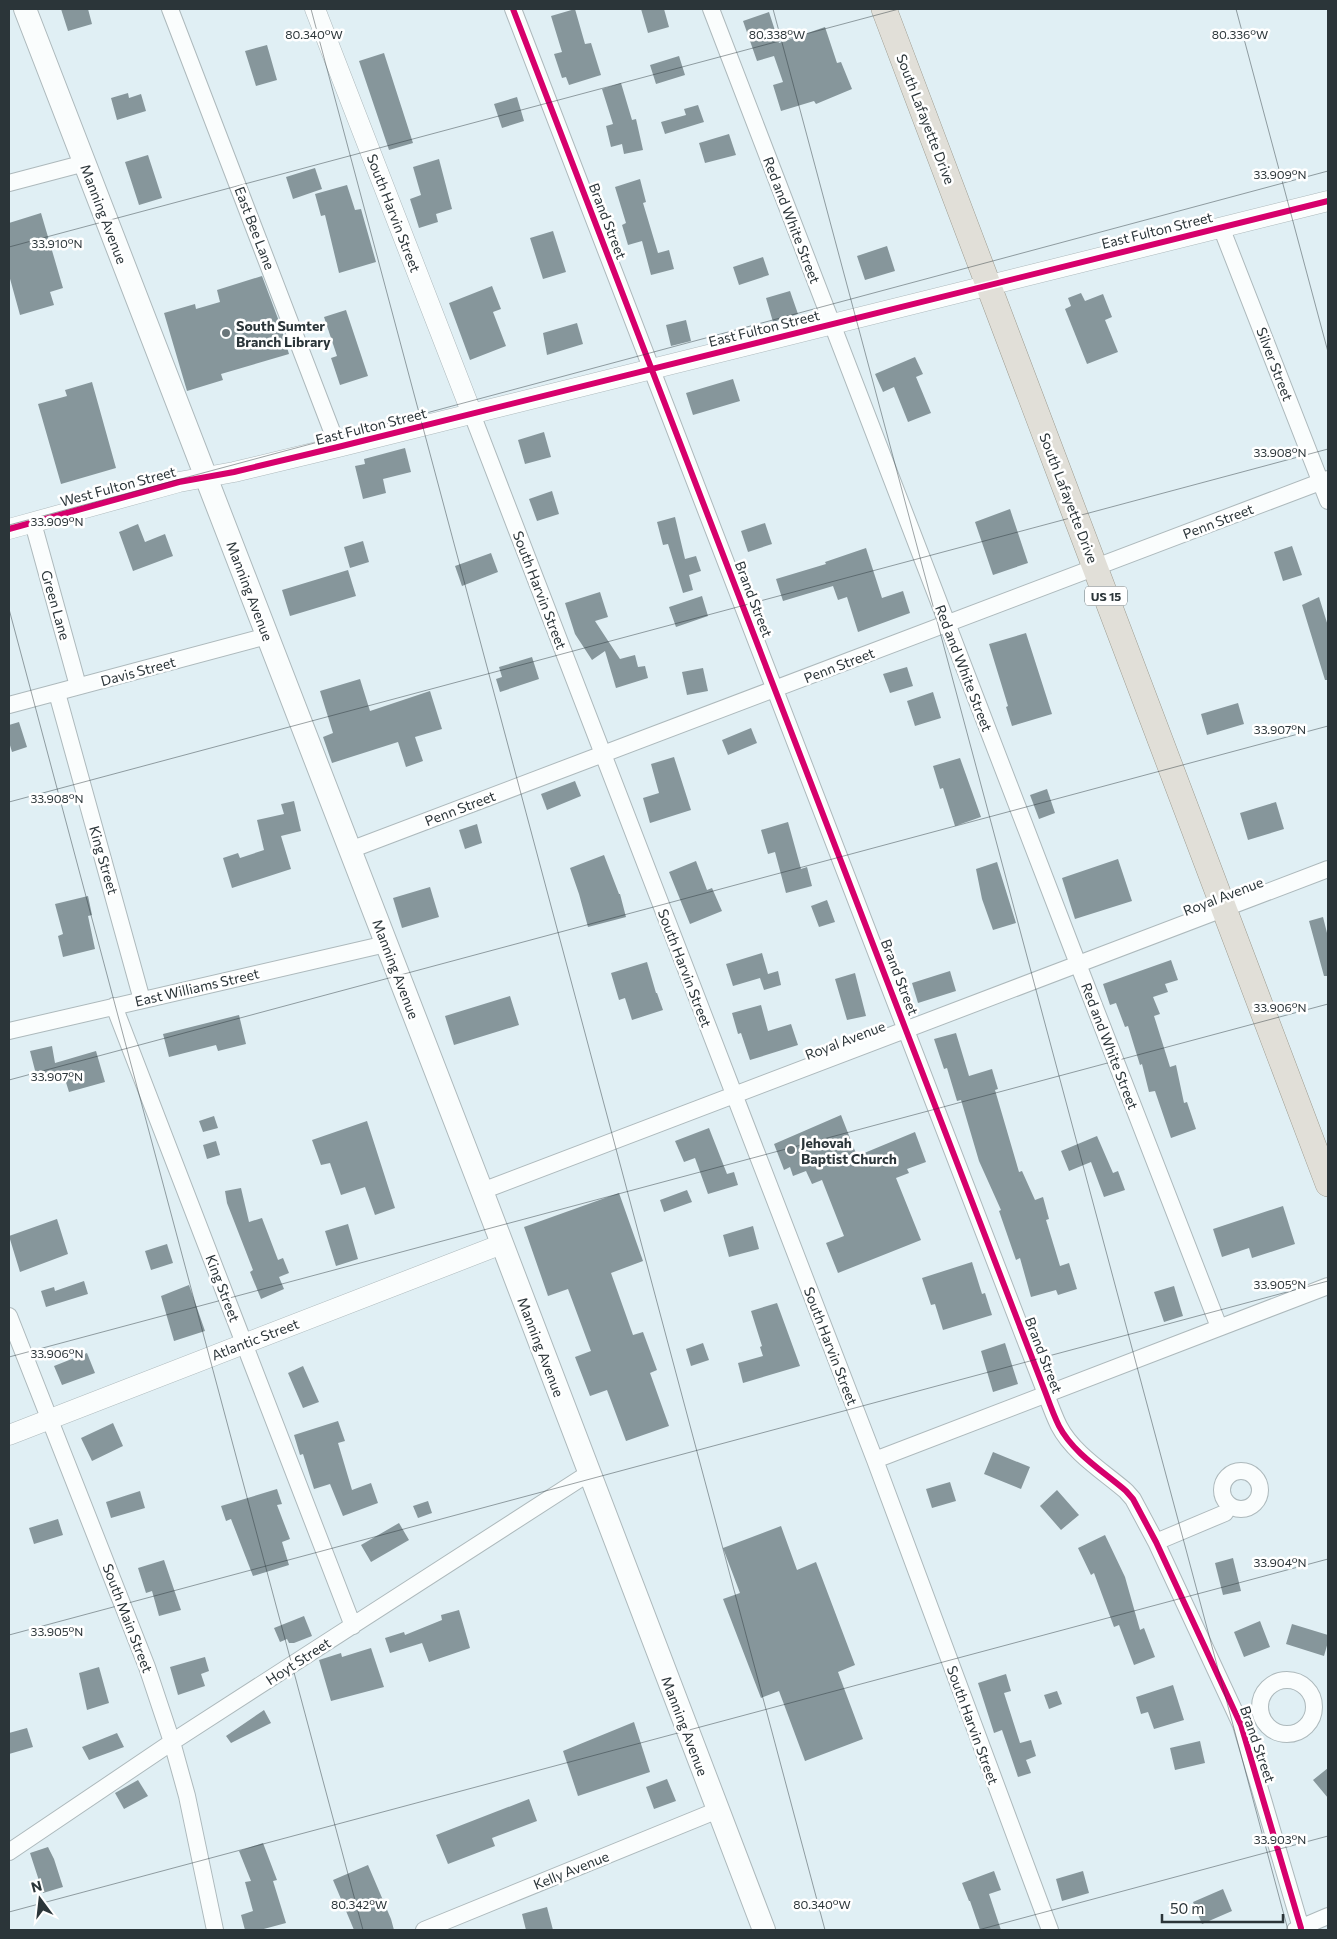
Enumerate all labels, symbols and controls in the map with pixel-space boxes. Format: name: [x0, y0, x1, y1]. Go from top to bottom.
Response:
text: 80.340°W: [285, 27, 343, 41]
text: 80.338°W: [749, 27, 805, 41]
text: 80.336°W: [1212, 27, 1268, 41]
street label: South Lafayette Drive: [893, 51, 959, 187]
street label: South Harvin Street: [364, 151, 424, 275]
street label: Red and White Street: [760, 154, 824, 286]
street label: Manning Avenue: [77, 162, 131, 266]
text: 33.909°N: [1253, 167, 1307, 181]
street label: Brand Street: [586, 181, 630, 262]
street label: East Bee Lane: [231, 184, 279, 272]
street label: East Fulton Street: [1100, 208, 1215, 252]
text: 33.910°N: [32, 236, 83, 250]
street label: East Fulton Street: [707, 306, 822, 350]
place label: South Sumter Branch Library: [236, 317, 331, 350]
street label: Silver Street: [1253, 325, 1297, 403]
marker: South Sumter Branch Library: [220, 327, 232, 339]
street label: East Fulton Street: [314, 404, 429, 448]
street label: South Lafayette Drive: [1036, 430, 1102, 566]
text: 33.908°N: [1253, 445, 1307, 459]
street label: West Fulton Street: [58, 462, 178, 510]
street label: Penn Street: [1180, 500, 1256, 542]
text: 33.909°N: [30, 514, 84, 528]
street label: South Harvin Street: [510, 528, 570, 652]
street label: Manning Avenue: [223, 539, 277, 643]
street label: Brand Street: [732, 559, 776, 640]
street label: Green Lane: [38, 568, 74, 642]
road number: US 15: [1085, 586, 1127, 606]
street label: Red and White Street: [932, 602, 996, 734]
street label: Penn Street: [801, 644, 877, 686]
street label: Davis Street: [99, 653, 178, 689]
text: 33.907°N: [1254, 722, 1306, 736]
street label: Penn Street: [422, 787, 498, 829]
text: 33.908°N: [30, 791, 84, 805]
street label: King Street: [86, 824, 122, 897]
street label: Royal Avenue: [1181, 873, 1265, 919]
street label: South Harvin Street: [655, 906, 715, 1030]
street label: Manning Avenue: [369, 917, 423, 1021]
street label: Brand Street: [878, 937, 922, 1018]
street label: East Williams Street: [133, 964, 261, 1010]
street label: Red and White Street: [1078, 980, 1142, 1112]
text: 33.906°N: [1253, 1000, 1307, 1014]
street label: Royal Avenue: [803, 1017, 887, 1063]
text: 33.907°N: [31, 1069, 83, 1083]
place label: Jehovah Baptist Church: [801, 1134, 897, 1167]
marker: Jehovah Baptist Church: [785, 1144, 797, 1156]
street label: King Street: [202, 1252, 244, 1324]
text: 33.905°N: [1254, 1277, 1306, 1291]
street label: South Harvin Street: [801, 1284, 861, 1408]
street label: Manning Avenue: [514, 1295, 568, 1399]
street label: Atlantic Street: [209, 1314, 301, 1363]
street label: Brand Street: [1022, 1315, 1066, 1396]
text: 33.906°N: [30, 1346, 84, 1360]
text: 33.904°N: [1253, 1555, 1307, 1569]
street label: South Main Street: [99, 1561, 157, 1675]
text: 33.905°N: [31, 1624, 83, 1638]
street label: Hoyt Street: [262, 1634, 334, 1688]
street label: South Harvin Street: [944, 1663, 1003, 1787]
street label: Manning Avenue: [658, 1674, 712, 1778]
street label: Brand Street: [1237, 1703, 1279, 1785]
text: 33.903°N: [1254, 1832, 1306, 1846]
street label: Kelly Avenue: [531, 1847, 611, 1893]
north arrow: [15, 1874, 65, 1924]
text: N: [29, 1876, 44, 1896]
scale bar: [1162, 1892, 1283, 1924]
text: 80.342°W: [331, 1897, 387, 1911]
text: 80.340°W: [793, 1897, 851, 1911]
text: 50 m: [1170, 1899, 1204, 1917]

